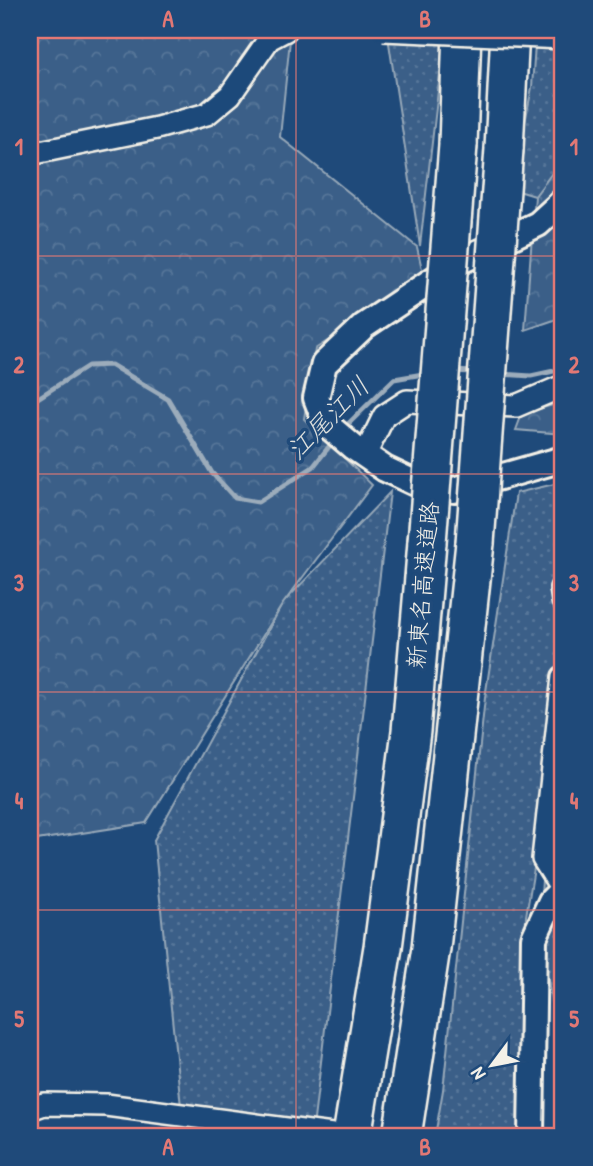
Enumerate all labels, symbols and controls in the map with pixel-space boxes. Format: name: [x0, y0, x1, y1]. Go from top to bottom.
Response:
text: A: [162, 3, 174, 34]
text: B: [419, 3, 431, 34]
text: 1: [15, 131, 23, 162]
text: 1: [570, 131, 578, 162]
text: 2: [14, 349, 25, 380]
text: 2: [569, 349, 580, 380]
water label: 江尾江川: [278, 368, 377, 467]
street label: 新東名高速道路: [399, 500, 445, 670]
text: 3: [14, 567, 24, 598]
text: 3: [569, 567, 579, 598]
text: 4: [15, 785, 24, 816]
text: 4: [570, 785, 579, 816]
text: 5: [14, 1003, 24, 1034]
text: 5: [569, 1003, 579, 1034]
north arrow: [456, 1030, 526, 1100]
text: N: [464, 1063, 491, 1085]
text: A: [162, 1131, 174, 1162]
text: B: [419, 1131, 431, 1162]

